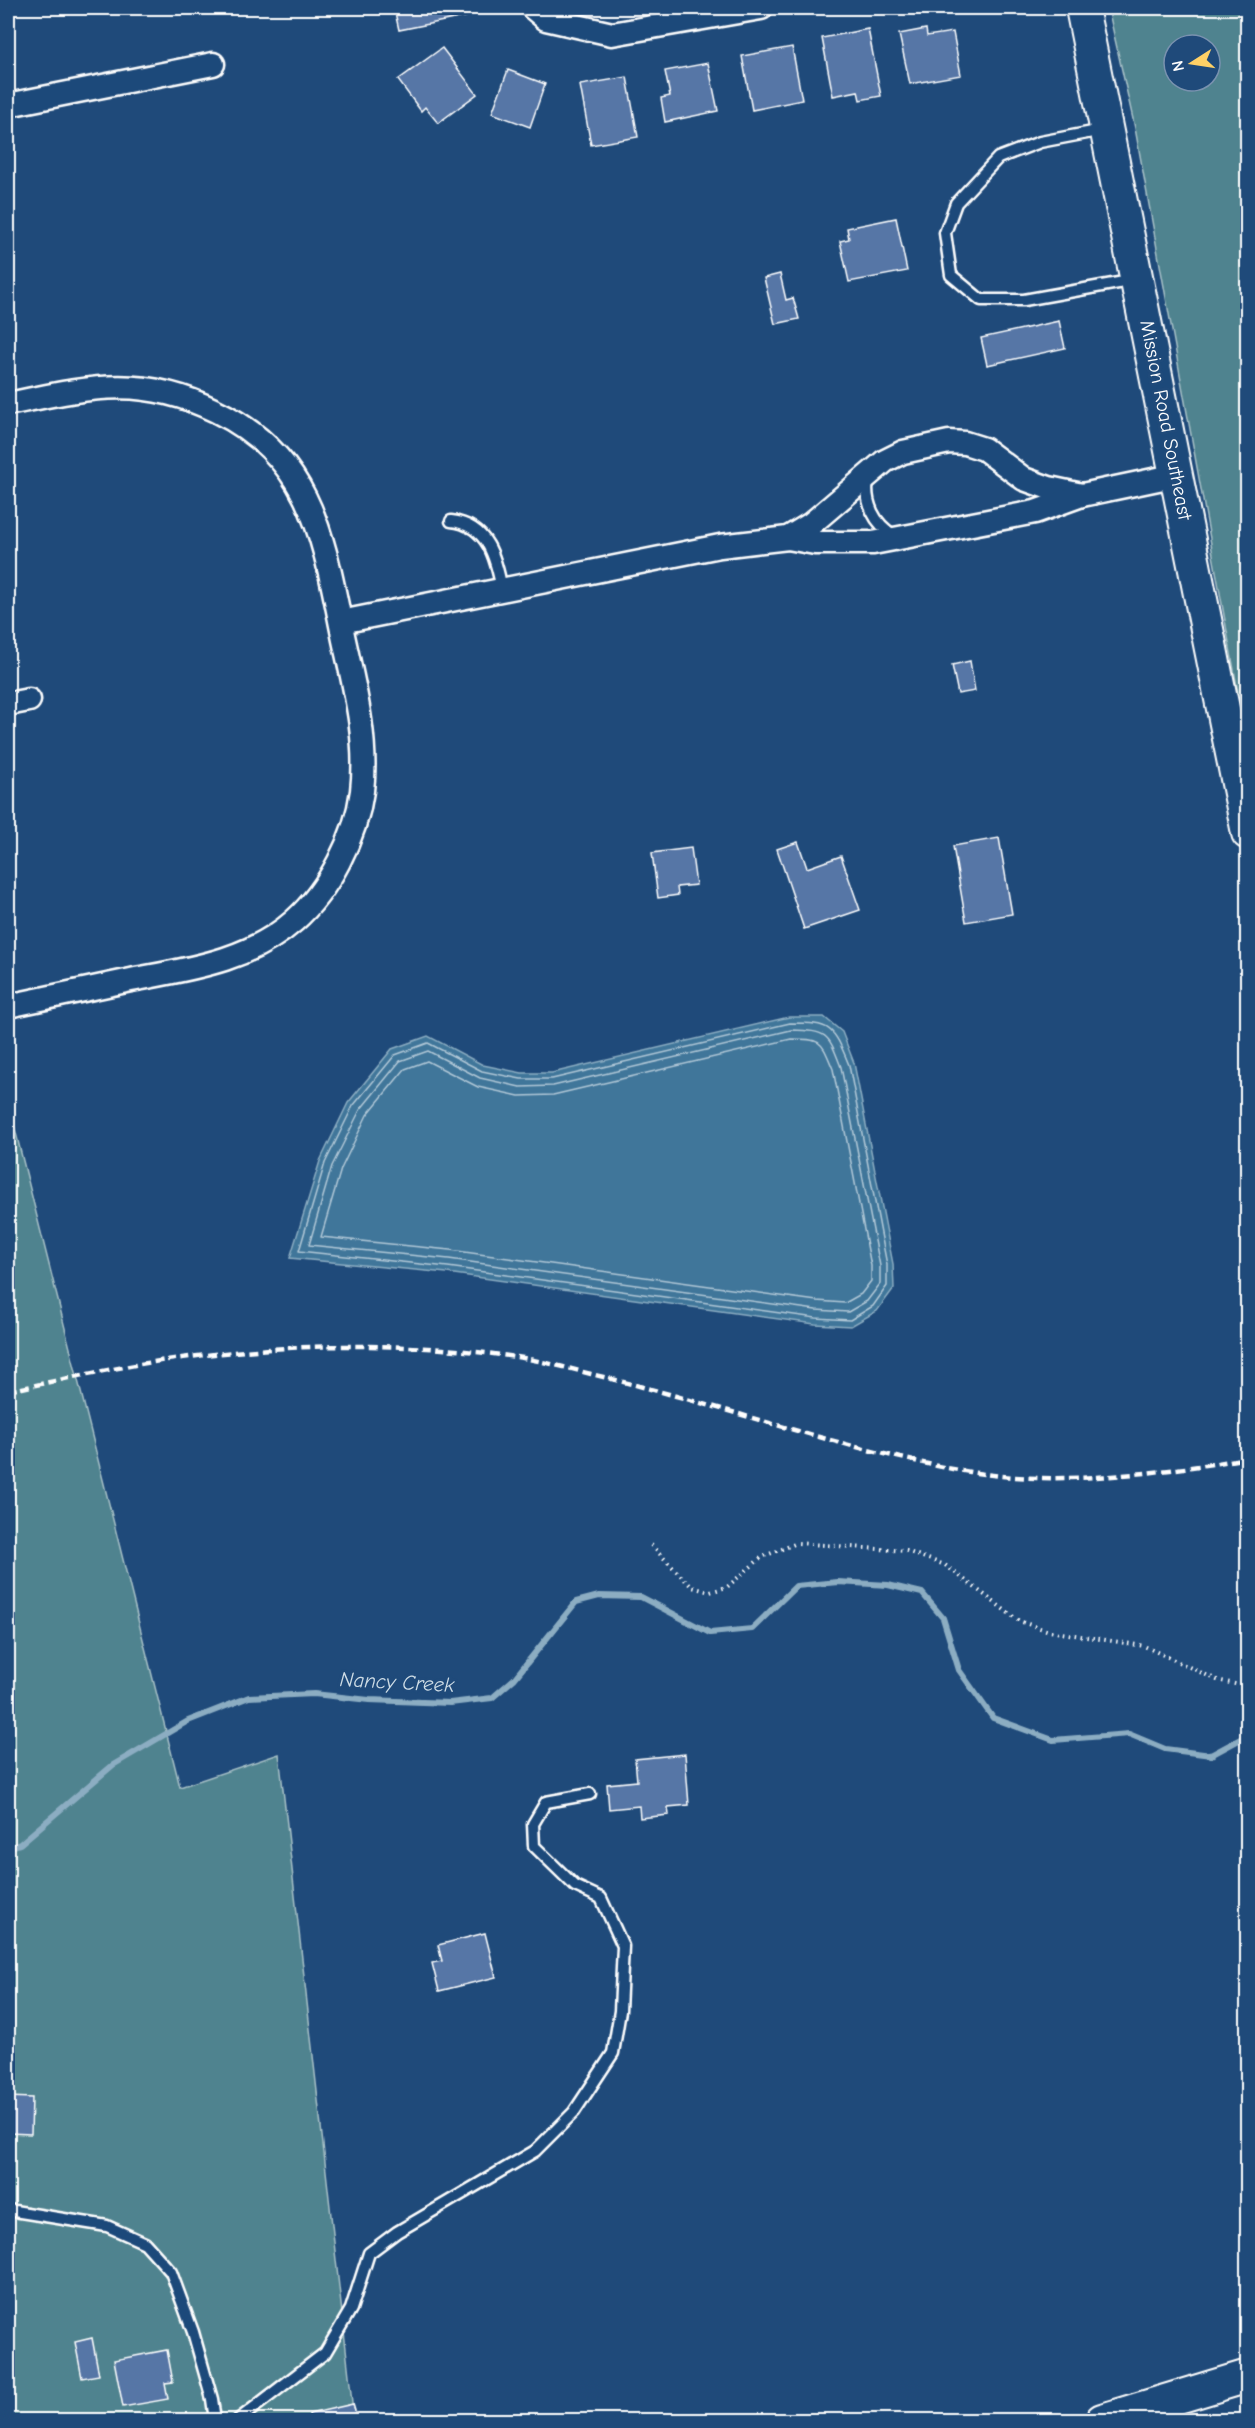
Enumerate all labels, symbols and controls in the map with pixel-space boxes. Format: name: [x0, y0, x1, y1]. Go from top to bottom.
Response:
north arrow: [1162, 33, 1222, 93]
text: N: [1168, 59, 1188, 73]
street label: Mission Road Southeast: [1135, 318, 1197, 523]
water label: Nancy Creek: [339, 1667, 456, 1697]

